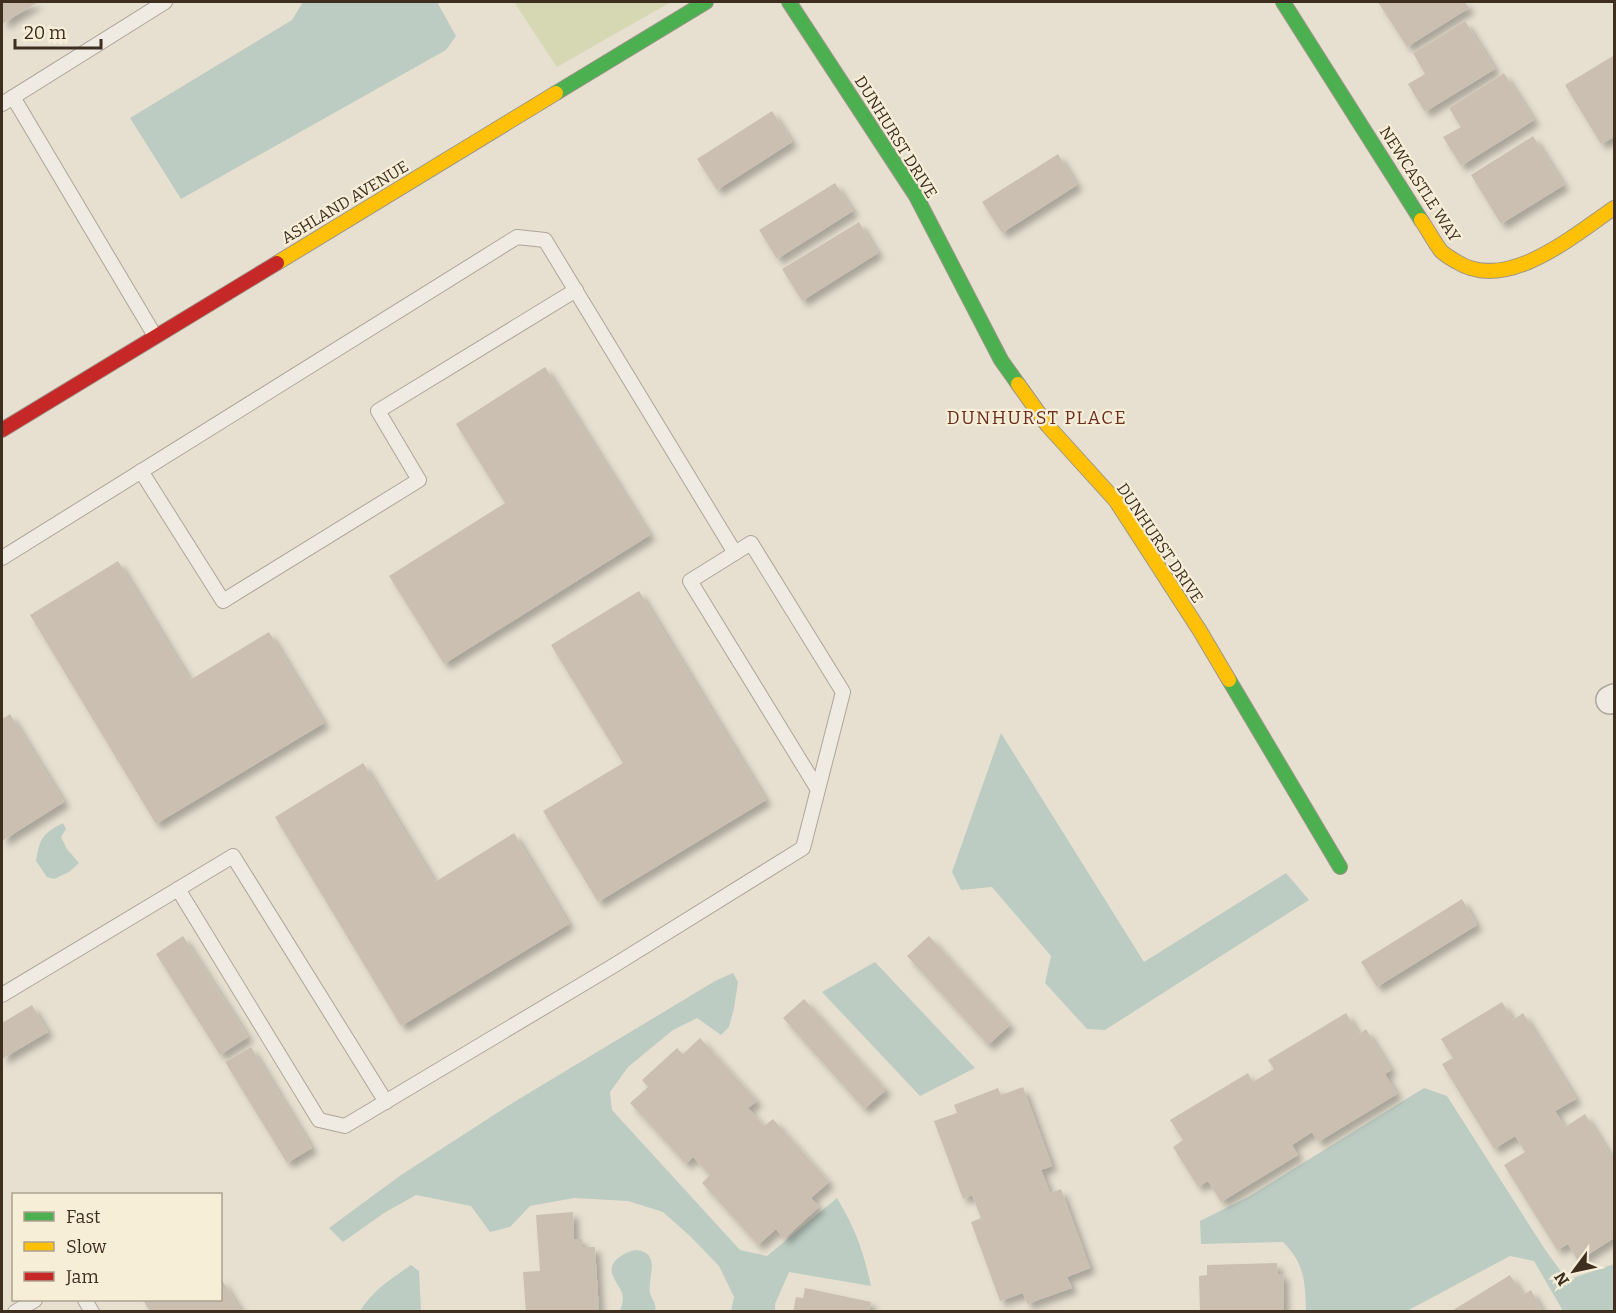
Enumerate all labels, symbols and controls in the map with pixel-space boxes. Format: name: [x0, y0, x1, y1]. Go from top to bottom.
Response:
scale bar: [15, 12, 100, 50]
text: 20 m: [24, 22, 66, 44]
street label: DUNHURST DRIVE: [851, 72, 941, 202]
street label: NEWCASTLE WAY: [1376, 123, 1465, 246]
street label: ASHLAND AVENUE: [278, 157, 412, 247]
district label: DUNHURST PLACE: [947, 407, 1127, 429]
street label: DUNHURST DRIVE: [1113, 479, 1207, 607]
legend: [12, 1193, 222, 1301]
text: Fast: [66, 1206, 101, 1228]
text: Slow: [66, 1236, 107, 1258]
north arrow: [1544, 1241, 1604, 1301]
text: Jam: [65, 1266, 99, 1288]
text: N: [1551, 1269, 1573, 1289]

